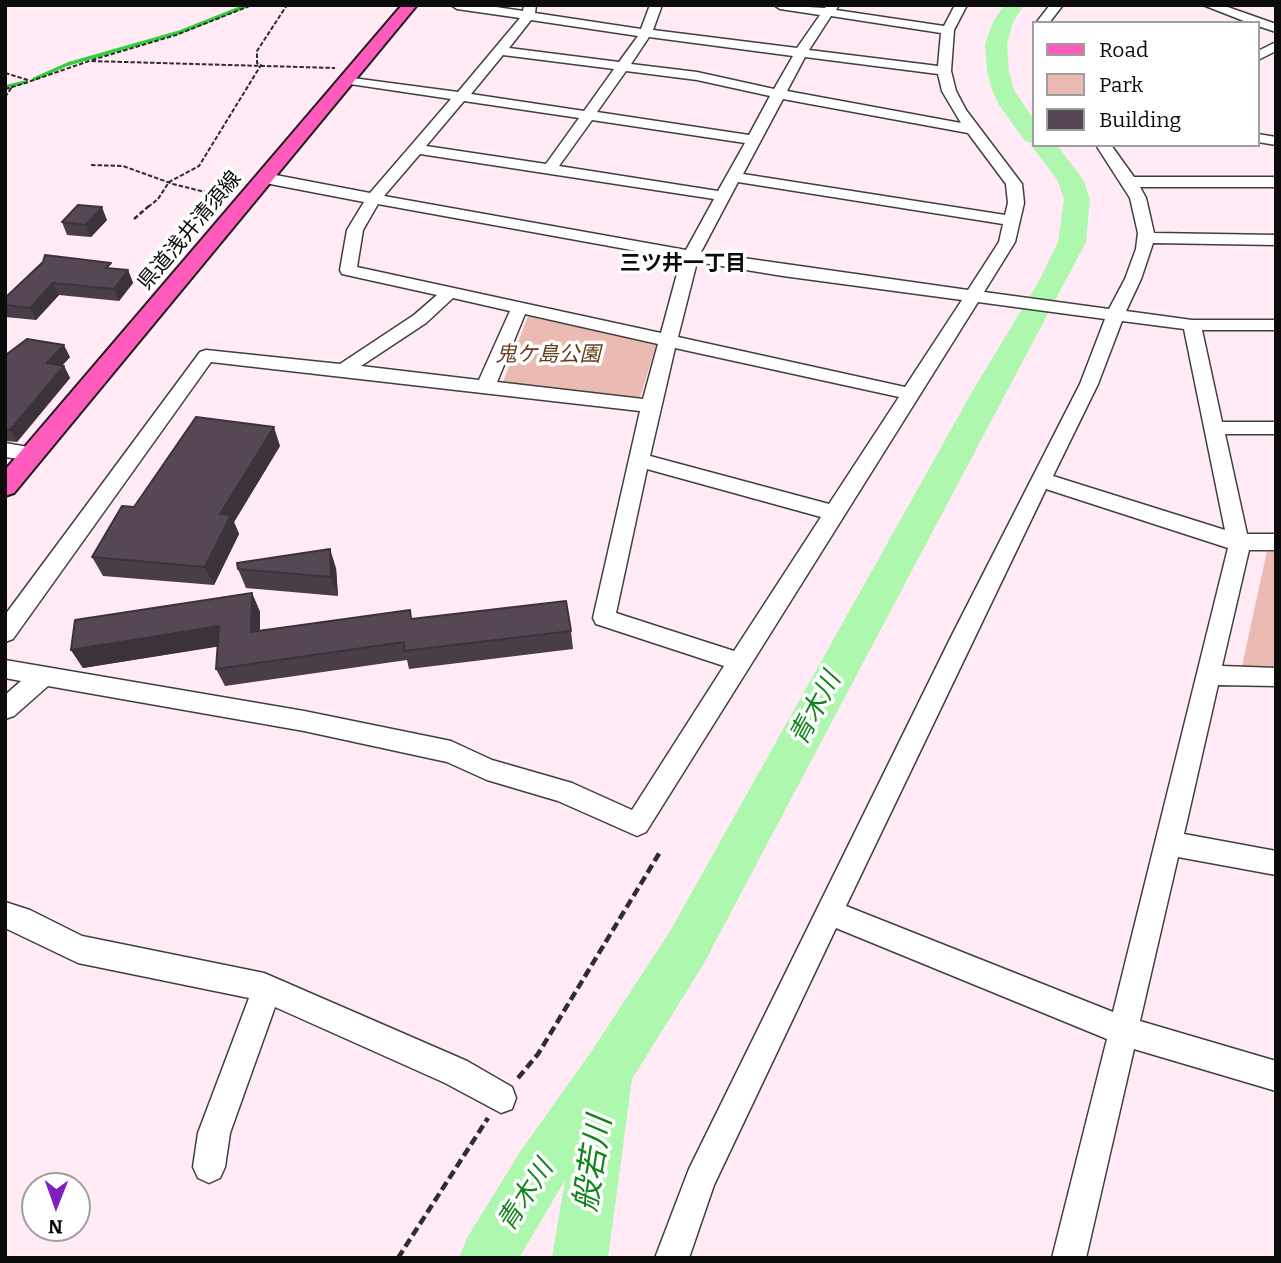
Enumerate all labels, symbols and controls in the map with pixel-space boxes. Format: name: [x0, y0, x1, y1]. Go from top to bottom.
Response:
legend: [1032, 21, 1260, 147]
text: Road: [1099, 37, 1148, 63]
text: Park: [1099, 72, 1143, 98]
text: Building: [1099, 107, 1181, 133]
street label: 県道浅井清須線: [133, 167, 247, 295]
district label: 三ツ井一丁目: [620, 251, 746, 277]
park label: 鬼ケ島公園: [496, 342, 600, 368]
water label: 青木川: [784, 667, 848, 751]
water label: 般若川: [568, 1114, 620, 1214]
water label: 青木川: [492, 1155, 560, 1237]
north arrow: [21, 1172, 91, 1242]
text: N: [48, 1215, 63, 1238]

